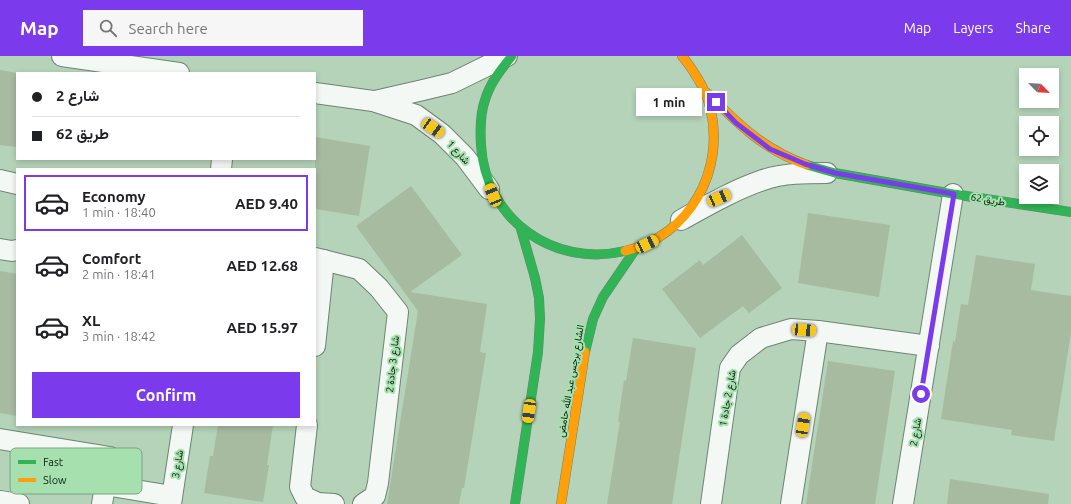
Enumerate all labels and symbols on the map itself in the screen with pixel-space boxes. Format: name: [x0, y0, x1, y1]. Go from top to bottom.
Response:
north arrow: [1019, 68, 1059, 108]
callout: 1 min: [636, 88, 702, 116]
route end: [707, 93, 725, 111]
car: [420, 116, 446, 140]
street label: شارع 1: [444, 138, 472, 167]
car: [483, 182, 503, 208]
car: [706, 188, 732, 208]
street label: طريق 62: [970, 191, 1006, 209]
car: [634, 233, 660, 255]
car: [792, 323, 816, 337]
street label: الشارع برجس عبد الله حامض: [555, 324, 587, 438]
street label: شارع 3 جادة 2: [384, 335, 402, 393]
street label: شارع 2 جادة 1: [717, 369, 739, 427]
route start: [912, 385, 930, 403]
car: [521, 398, 537, 424]
car: [795, 412, 811, 438]
street label: شارع 2: [908, 417, 924, 447]
legend: [10, 448, 142, 494]
street label: شارع 3: [170, 449, 186, 479]
text: Fast: [43, 456, 64, 468]
text: Slow: [43, 474, 67, 486]

